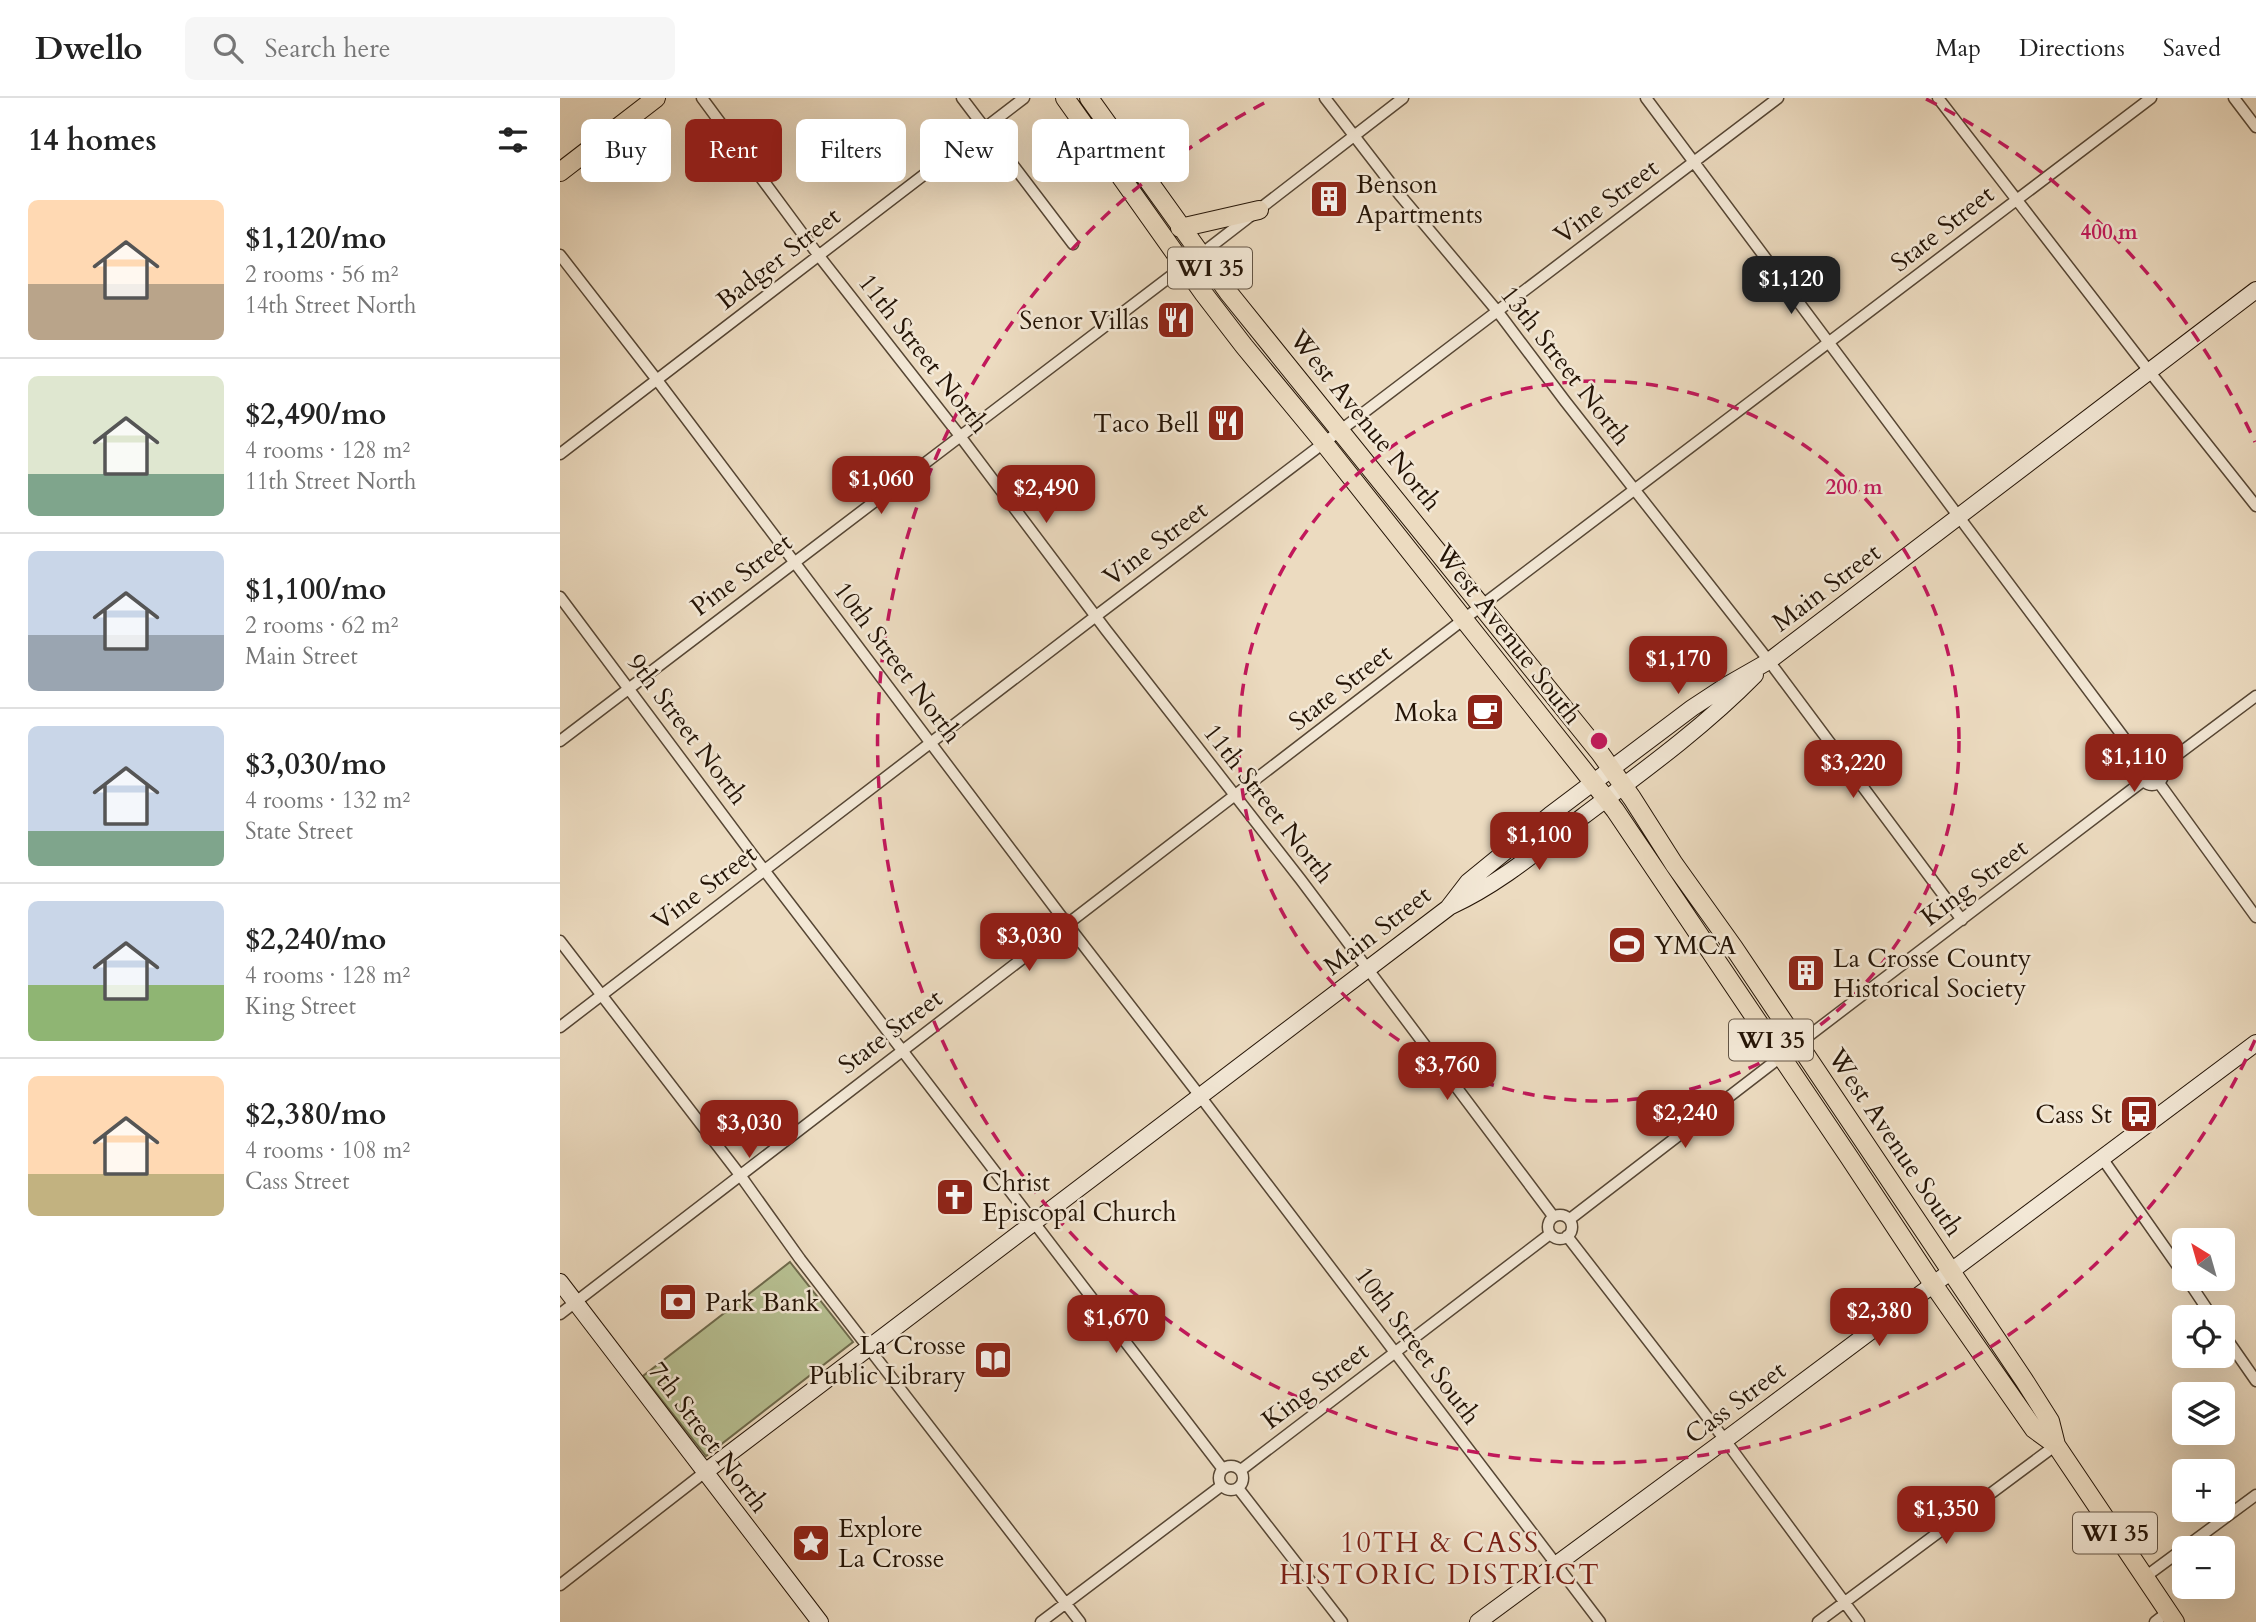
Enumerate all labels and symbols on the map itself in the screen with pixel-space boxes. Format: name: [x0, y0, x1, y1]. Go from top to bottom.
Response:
street label: Vine Street: [1547, 151, 1666, 252]
place label: Benson Apartments: [1356, 167, 1483, 232]
street label: State Street: [1883, 177, 2001, 280]
building icon: Benson Apartments: [1308, 178, 1350, 220]
street label: Badger Street: [709, 199, 847, 318]
text: 400 m: [2080, 218, 2138, 247]
road number: WI 35: [1168, 248, 1252, 288]
pin: $1,120: [1734, 256, 1848, 316]
street label: 11th Street North: [850, 266, 997, 440]
street label: 13th Street North: [1492, 278, 1639, 452]
restaurant icon: Senor Villas: [1155, 299, 1197, 341]
place label: Senor Villas: [1019, 303, 1149, 338]
street label: West Avenue North: [1281, 322, 1450, 518]
restaurant icon: Taco Bell: [1205, 402, 1247, 444]
place label: Taco Bell: [1093, 406, 1199, 441]
pin: $1,060: [824, 456, 938, 516]
pin: $2,490: [989, 466, 1103, 525]
text: 200 m: [1825, 473, 1883, 502]
street label: Vine Street: [1096, 493, 1215, 594]
street label: Pine Street: [683, 525, 799, 624]
street label: Main Street: [1765, 535, 1888, 640]
street label: West Avenue South: [1427, 536, 1590, 732]
street label: 10th Street North: [825, 574, 970, 750]
street label: State Street: [1281, 636, 1399, 739]
pin: $1,170: [1621, 636, 1735, 696]
street label: 9th Street North: [619, 647, 756, 812]
cafe icon: Moka: [1464, 691, 1506, 733]
place label: Moka: [1394, 695, 1458, 730]
street label: 11th Street North: [1195, 716, 1342, 890]
centre of rings: [1587, 729, 1611, 753]
pin: $1,110: [2077, 734, 2191, 794]
pin: $3,220: [1796, 740, 1910, 800]
pin: $1,100: [1482, 812, 1596, 872]
street label: King Street: [1914, 831, 2035, 934]
street label: Vine Street: [645, 837, 764, 938]
street label: Main Street: [1316, 877, 1438, 983]
pin: $3,030: [972, 914, 1086, 973]
sports icon: YMCA: [1606, 924, 1648, 966]
place label: YMCA: [1654, 928, 1737, 963]
place label: La Crosse County Historical Society: [1833, 941, 2032, 1006]
building icon: La Crosse County Historical Society: [1785, 952, 1827, 994]
street label: State Street: [831, 981, 950, 1082]
road number: WI 35: [1729, 1020, 1813, 1060]
street label: West Avenue South: [1819, 1041, 1971, 1243]
pin: $3,760: [1390, 1042, 1504, 1102]
pin: $2,240: [1628, 1090, 1742, 1150]
bus stop icon: Cass St: [2118, 1093, 2160, 1135]
place label: Cass St: [2035, 1097, 2112, 1132]
pin: $3,030: [692, 1100, 806, 1160]
place label: Christ Episcopal Church: [982, 1165, 1177, 1230]
church icon: Christ Episcopal Church: [934, 1176, 976, 1218]
north arrow: [2172, 1228, 2235, 1292]
street label: 10th Street South: [1347, 1259, 1489, 1431]
bank icon: Park Bank: [657, 1281, 699, 1323]
place label: Park Bank: [705, 1285, 820, 1320]
pin: $2,380: [1822, 1288, 1936, 1348]
pin: $1,670: [1059, 1296, 1173, 1355]
place label: La Crosse Public Library: [809, 1328, 966, 1393]
street label: King Street: [1255, 1334, 1376, 1437]
library icon: La Crosse Public Library: [972, 1339, 1014, 1381]
street label: Cass Street: [1678, 1353, 1793, 1452]
street label: 7th Street North: [640, 1355, 777, 1520]
pin: $1,350: [1889, 1486, 2003, 1546]
place label: Explore La Crosse: [838, 1511, 945, 1576]
road number: WI 35: [2073, 1512, 2157, 1554]
place icon: Explore La Crosse: [790, 1522, 832, 1564]
district label: 10TH & CASS HISTORIC DISTRICT: [1279, 1524, 1601, 1594]

